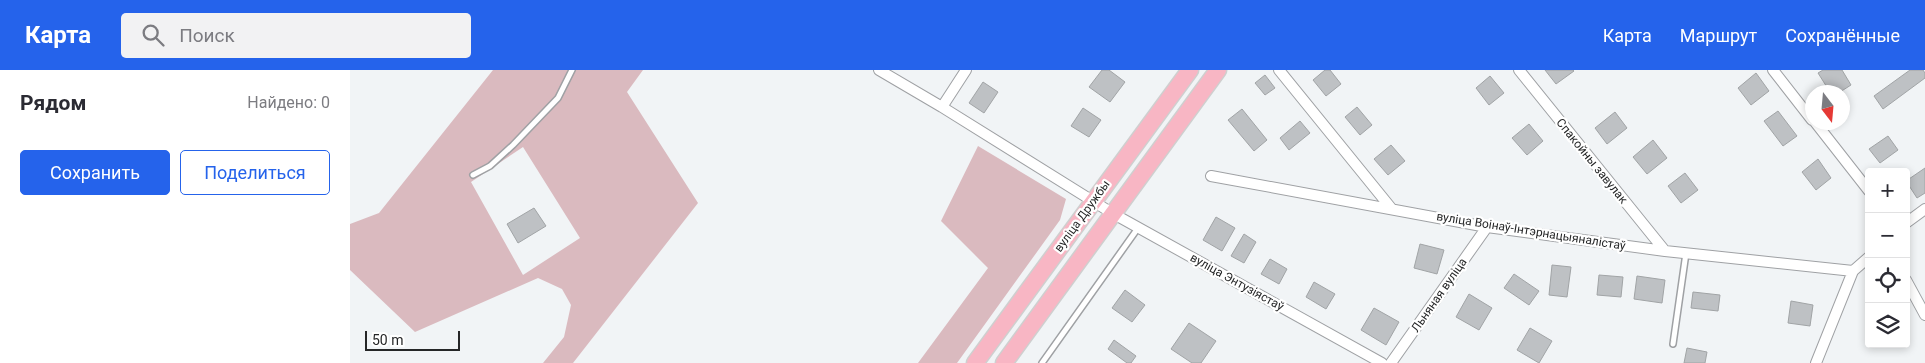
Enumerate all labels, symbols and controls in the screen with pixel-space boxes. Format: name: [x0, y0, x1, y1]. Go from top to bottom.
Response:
search box: [121, 13, 471, 58]
text: Карта: [25, 21, 91, 49]
icon: search: [139, 21, 167, 49]
text: Поиск: [179, 24, 235, 47]
text: Карта: [1603, 25, 1652, 46]
text: Маршрут: [1680, 25, 1757, 46]
text: Сохранённые: [1785, 25, 1900, 46]
north arrow: [1805, 85, 1850, 130]
text: Рядом: [20, 91, 86, 115]
text: Найдено: 0: [247, 93, 330, 112]
street label: Спакойны завулак: [1553, 116, 1631, 207]
button: Сохранить: [20, 150, 170, 195]
button: Поделиться: [180, 150, 330, 195]
map controls: [1865, 168, 1910, 348]
button: +: [1865, 168, 1910, 213]
street label: вуліца Дружбы: [1051, 177, 1113, 255]
street label: вуліца Воінаў-Інтэрнацыяналістаў: [1435, 209, 1627, 253]
button: −: [1865, 213, 1910, 258]
street label: вуліца Энтузіястаў: [1188, 250, 1287, 314]
street label: Льняная вуліца: [1408, 255, 1470, 335]
button: locate: [1865, 258, 1910, 303]
button: layers: [1865, 303, 1910, 348]
scale bar: [365, 328, 460, 351]
text: 50 m: [372, 332, 404, 348]

